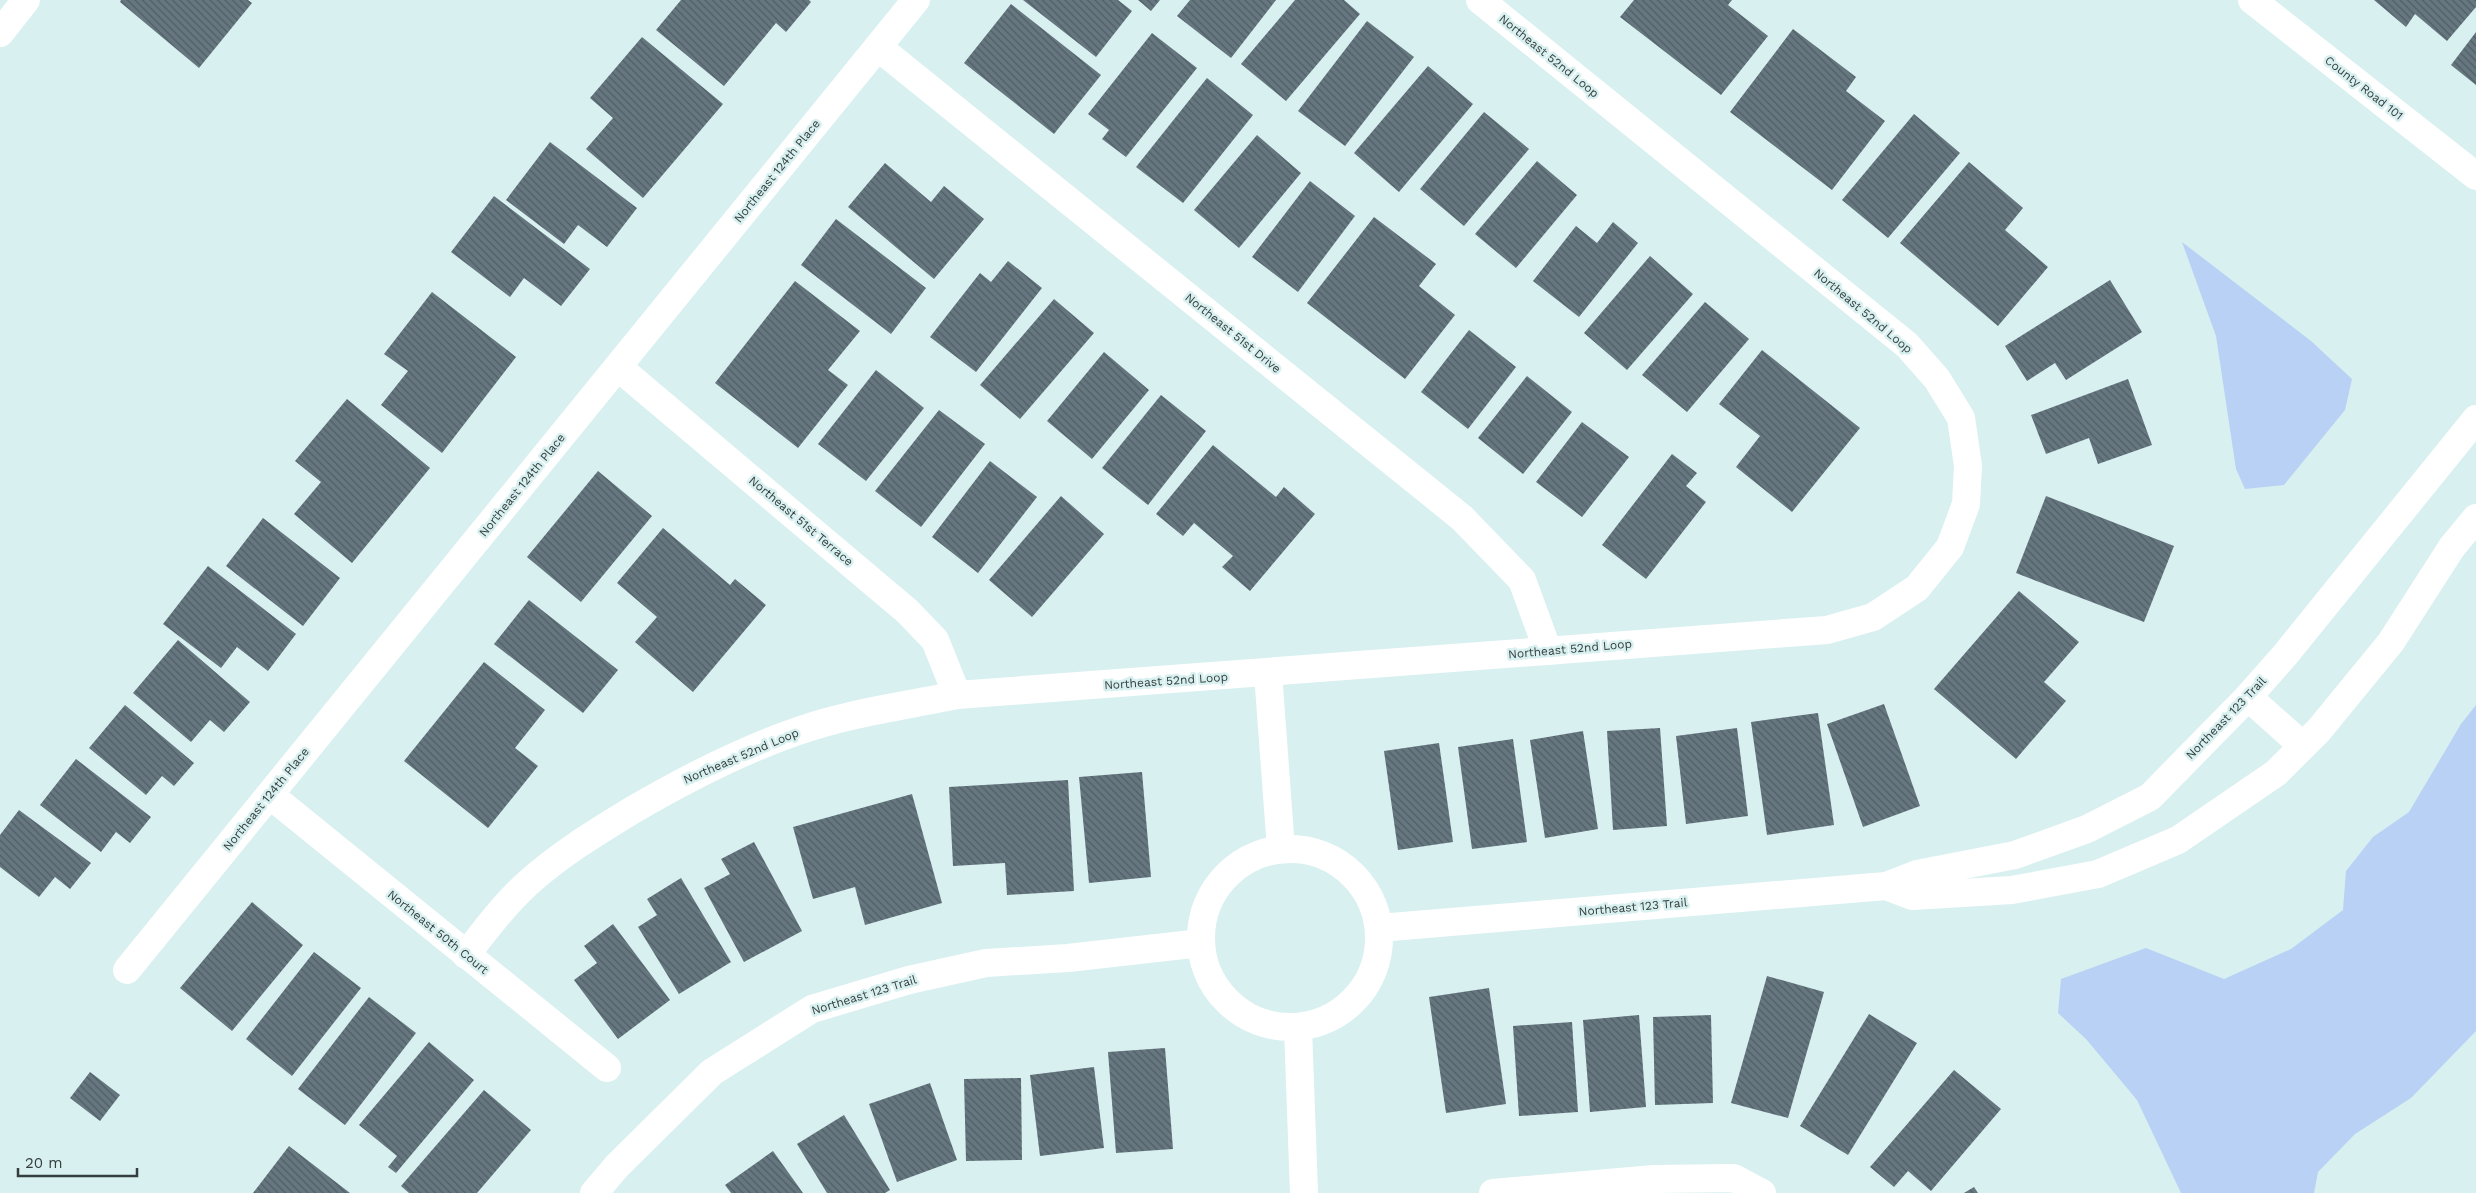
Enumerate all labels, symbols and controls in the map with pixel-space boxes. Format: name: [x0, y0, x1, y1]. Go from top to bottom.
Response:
street label: Northeast 52nd Loop: [1496, 12, 1602, 100]
street label: County Road 101: [2322, 53, 2406, 123]
street label: Northeast 124th Place: [731, 117, 823, 225]
street label: Northeast 52nd Loop: [1811, 266, 1915, 356]
street label: Northeast 51st Drive: [1182, 290, 1284, 376]
street label: Northeast 124th Place: [476, 431, 568, 539]
street label: Northeast 51st Terrace: [746, 473, 856, 569]
street label: Northeast 52nd Loop: [1508, 637, 1632, 661]
street label: Northeast 52nd Loop: [1104, 670, 1228, 692]
street label: Northeast 123 Trail: [2183, 674, 2269, 762]
street label: Northeast 52nd Loop: [681, 725, 801, 787]
street label: Northeast 124th Place: [220, 745, 312, 853]
street label: Northeast 50th Court: [385, 887, 491, 977]
street label: Northeast 123 Trail: [1578, 895, 1688, 919]
street label: Northeast 123 Trail: [810, 972, 919, 1018]
scale bar: [18, 1146, 136, 1178]
text: 20 m: [25, 1154, 63, 1172]

